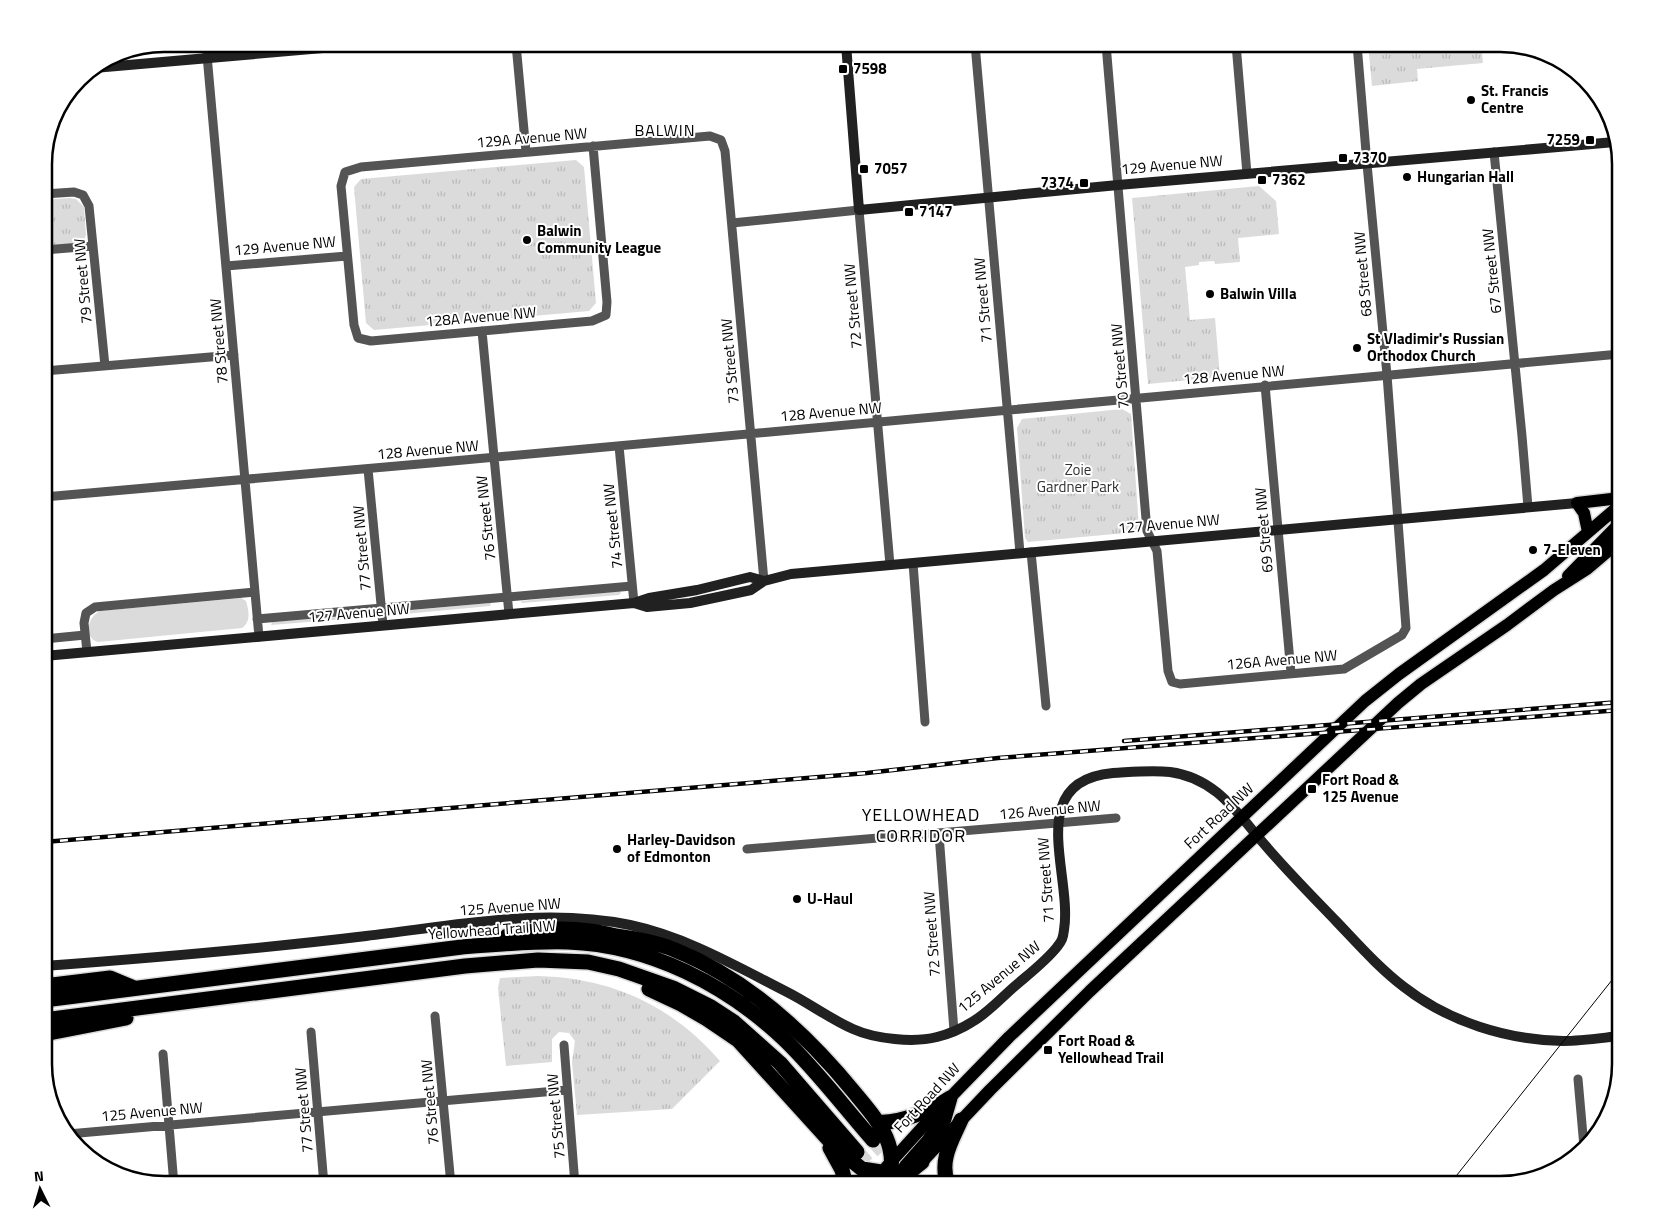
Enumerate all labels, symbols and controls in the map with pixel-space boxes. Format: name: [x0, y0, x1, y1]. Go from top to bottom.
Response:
place label: 7598: [853, 57, 887, 80]
marker: 7598: [837, 63, 849, 75]
place label: St. Francis Centre: [1481, 79, 1549, 119]
marker: St. Francis Centre: [1465, 94, 1477, 106]
district label: BALWIN: [634, 118, 696, 142]
street label: 129A Avenue NW: [476, 121, 588, 154]
place label: 7259: [1546, 128, 1580, 151]
marker: 7259: [1584, 134, 1596, 146]
place label: 7370: [1353, 146, 1387, 169]
street label: 129 Avenue NW: [1120, 149, 1224, 180]
marker: 7370: [1337, 152, 1349, 164]
place label: 7057: [874, 157, 908, 180]
marker: 7057: [858, 163, 870, 175]
place label: Hungarian Hall: [1417, 165, 1514, 188]
place label: 7362: [1272, 168, 1306, 191]
place label: 7374: [1040, 171, 1074, 194]
marker: Hungarian Hall: [1401, 171, 1413, 183]
marker: 7362: [1256, 174, 1268, 186]
marker: 7374: [1078, 177, 1090, 189]
place label: 7147: [919, 200, 953, 223]
marker: 7147: [903, 206, 915, 218]
place label: Balwin Community League: [537, 219, 662, 259]
street label: 67 Street NW: [1476, 227, 1507, 315]
street label: 129 Avenue NW: [233, 230, 337, 261]
street label: 68 Street NW: [1347, 230, 1378, 318]
marker: Balwin Community League: [521, 234, 533, 246]
street label: 79 Street NW: [67, 237, 98, 325]
street label: 71 Street NW: [967, 256, 998, 344]
street label: 72 Street NW: [837, 262, 868, 350]
place label: Balwin Villa: [1220, 282, 1297, 305]
marker: Balwin Villa: [1204, 288, 1216, 300]
street label: 78 Street NW: [203, 297, 234, 385]
street label: 128A Avenue NW: [425, 300, 537, 333]
street label: 73 Street NW: [714, 317, 745, 405]
street label: 70 Street NW: [1104, 322, 1135, 410]
place label: St Vladimir's Russian Orthodox Church: [1367, 327, 1504, 367]
marker: St Vladimir's Russian Orthodox Church: [1351, 342, 1363, 354]
street label: 128 Avenue NW: [1182, 359, 1286, 390]
street label: 128 Avenue NW: [779, 396, 883, 427]
street label: 128 Avenue NW: [376, 434, 480, 465]
park label: Zoie Gardner Park: [1037, 458, 1119, 498]
street label: 76 Street NW: [470, 474, 501, 562]
street label: 74 Street NW: [597, 482, 628, 570]
street label: 69 Street NW: [1248, 486, 1279, 574]
street label: 77 Street NW: [346, 504, 377, 592]
street label: 127 Avenue NW: [1117, 508, 1221, 539]
place label: 7-Eleven: [1543, 538, 1601, 561]
marker: 7-Eleven: [1527, 544, 1539, 556]
street label: 127 Avenue NW: [307, 597, 411, 628]
street label: 126A Avenue NW: [1226, 643, 1338, 676]
place label: Fort Road & 125 Avenue: [1322, 768, 1399, 808]
street label: Fort Road NW: [1178, 777, 1259, 854]
marker: Fort Road & 125 Avenue: [1306, 783, 1318, 795]
street label: 126 Avenue NW: [998, 794, 1102, 825]
district label: YELLOWHEAD CORRIDOR: [862, 801, 980, 849]
place label: Harley-Davidson of Edmonton: [627, 828, 736, 868]
street label: 71 Street NW: [1031, 837, 1060, 923]
marker: Harley-Davidson of Edmonton: [611, 843, 623, 855]
place label: U-Haul: [807, 887, 853, 910]
street label: 125 Avenue NW: [458, 891, 562, 922]
street label: 72 Street NW: [917, 891, 946, 977]
marker: U-Haul: [791, 893, 803, 905]
street label: Yellowhead Trail NW: [427, 914, 557, 945]
street label: 125 Avenue NW: [952, 935, 1045, 1018]
place label: Fort Road & Yellowhead Trail: [1058, 1029, 1164, 1069]
marker: Fort Road & Yellowhead Trail: [1042, 1044, 1054, 1056]
street label: Fort Road NW: [888, 1057, 965, 1138]
street label: 76 Street NW: [414, 1058, 445, 1146]
street label: 77 Street NW: [288, 1066, 319, 1154]
street label: 75 Street NW: [540, 1072, 571, 1160]
street label: 125 Avenue NW: [100, 1096, 204, 1127]
north arrow: [15, 1164, 65, 1214]
text: N: [33, 1165, 45, 1186]

